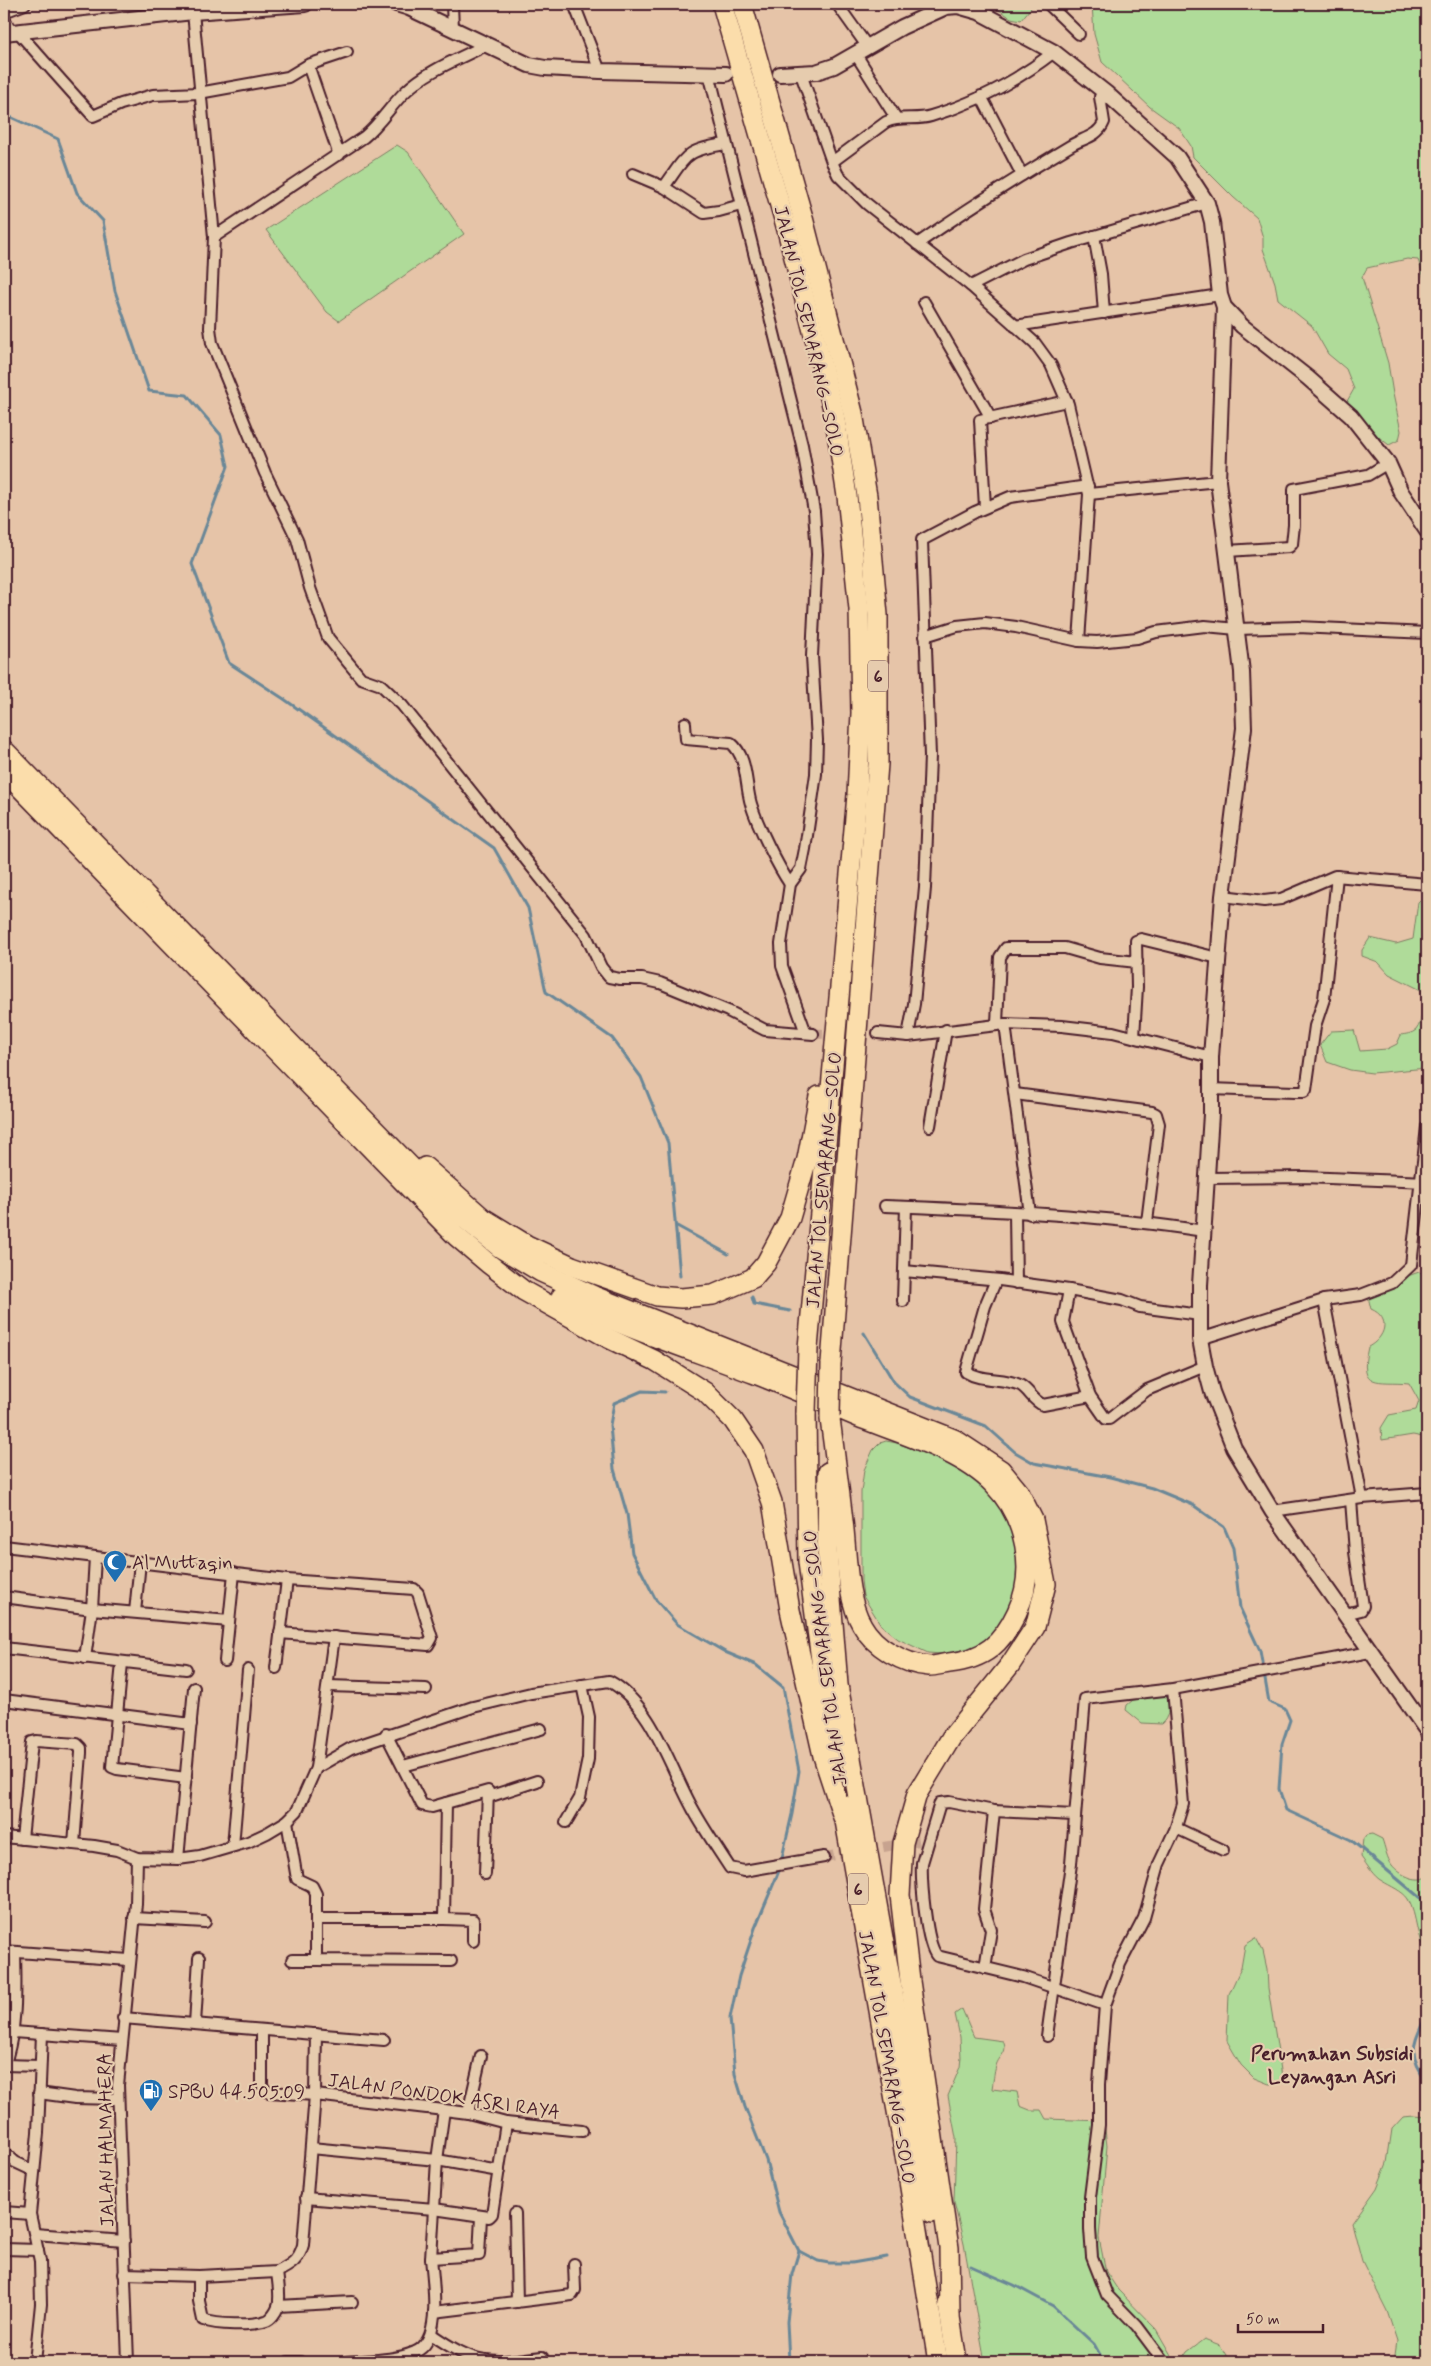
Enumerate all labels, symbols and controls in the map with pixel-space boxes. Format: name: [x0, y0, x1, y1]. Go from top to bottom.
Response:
street label: JALAN TOL SEMARANG–SOLO: [767, 203, 850, 459]
road number: 6: [868, 660, 888, 691]
street label: JALAN TOL SEMARANG–SOLO: [801, 1051, 848, 1309]
street label: JALAN TOL SEMARANG–SOLO: [797, 1529, 854, 1787]
mosque icon: Al Muttaqin: [102, 1549, 128, 1583]
place label: Al Muttaqin: [132, 1551, 233, 1576]
road number: 6: [848, 1874, 868, 1905]
street label: JALAN TOL SEMARANG–SOLO: [852, 1928, 921, 2186]
district label: Perumahan Subsidi Leyangan Asri: [1251, 2041, 1414, 2091]
street label: JALAN HALMAHERA: [92, 2053, 121, 2227]
street label: JALAN PONDOK ASRI RAYA: [326, 2068, 562, 2125]
fuel station icon: SPBU 44.505.09: [138, 2078, 164, 2112]
place label: SPBU 44.505.09: [168, 2080, 305, 2105]
scale bar: [1238, 2301, 1324, 2333]
text: 50 m: [1246, 2310, 1280, 2330]

